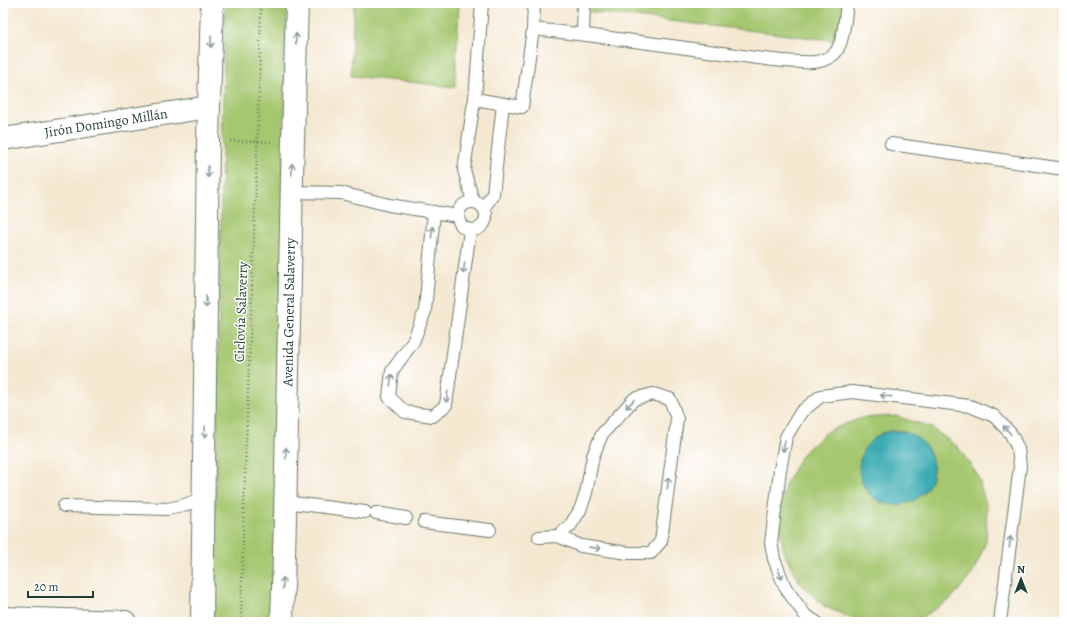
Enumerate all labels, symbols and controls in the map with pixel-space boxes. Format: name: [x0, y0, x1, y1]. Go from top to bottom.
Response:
one-way arrow: [292, 33, 300, 46]
one-way arrow: [207, 35, 215, 48]
street label: Jirón Domingo Millán: [43, 104, 169, 142]
one-way arrow: [288, 163, 296, 176]
one-way arrow: [204, 165, 212, 178]
one-way arrow: [428, 226, 436, 239]
street label: Avenida General Salaverry: [278, 237, 300, 387]
street label: Ciclovía Salaverry: [230, 261, 252, 363]
one-way arrow: [460, 261, 468, 274]
one-way arrow: [202, 295, 210, 308]
one-way arrow: [387, 374, 395, 387]
one-way arrow: [443, 390, 451, 403]
one-way arrow: [880, 392, 893, 400]
one-way arrow: [625, 399, 634, 409]
one-way arrow: [201, 425, 208, 438]
one-way arrow: [1003, 425, 1012, 436]
one-way arrow: [780, 439, 788, 452]
one-way arrow: [282, 447, 290, 460]
one-way arrow: [664, 477, 672, 490]
one-way arrow: [1006, 536, 1014, 549]
one-way arrow: [588, 544, 601, 552]
north arrow: [1001, 559, 1041, 599]
text: N: [1017, 562, 1025, 577]
one-way arrow: [776, 568, 784, 580]
scale bar: [28, 573, 93, 599]
one-way arrow: [279, 577, 287, 590]
text: 20 m: [34, 579, 58, 595]

